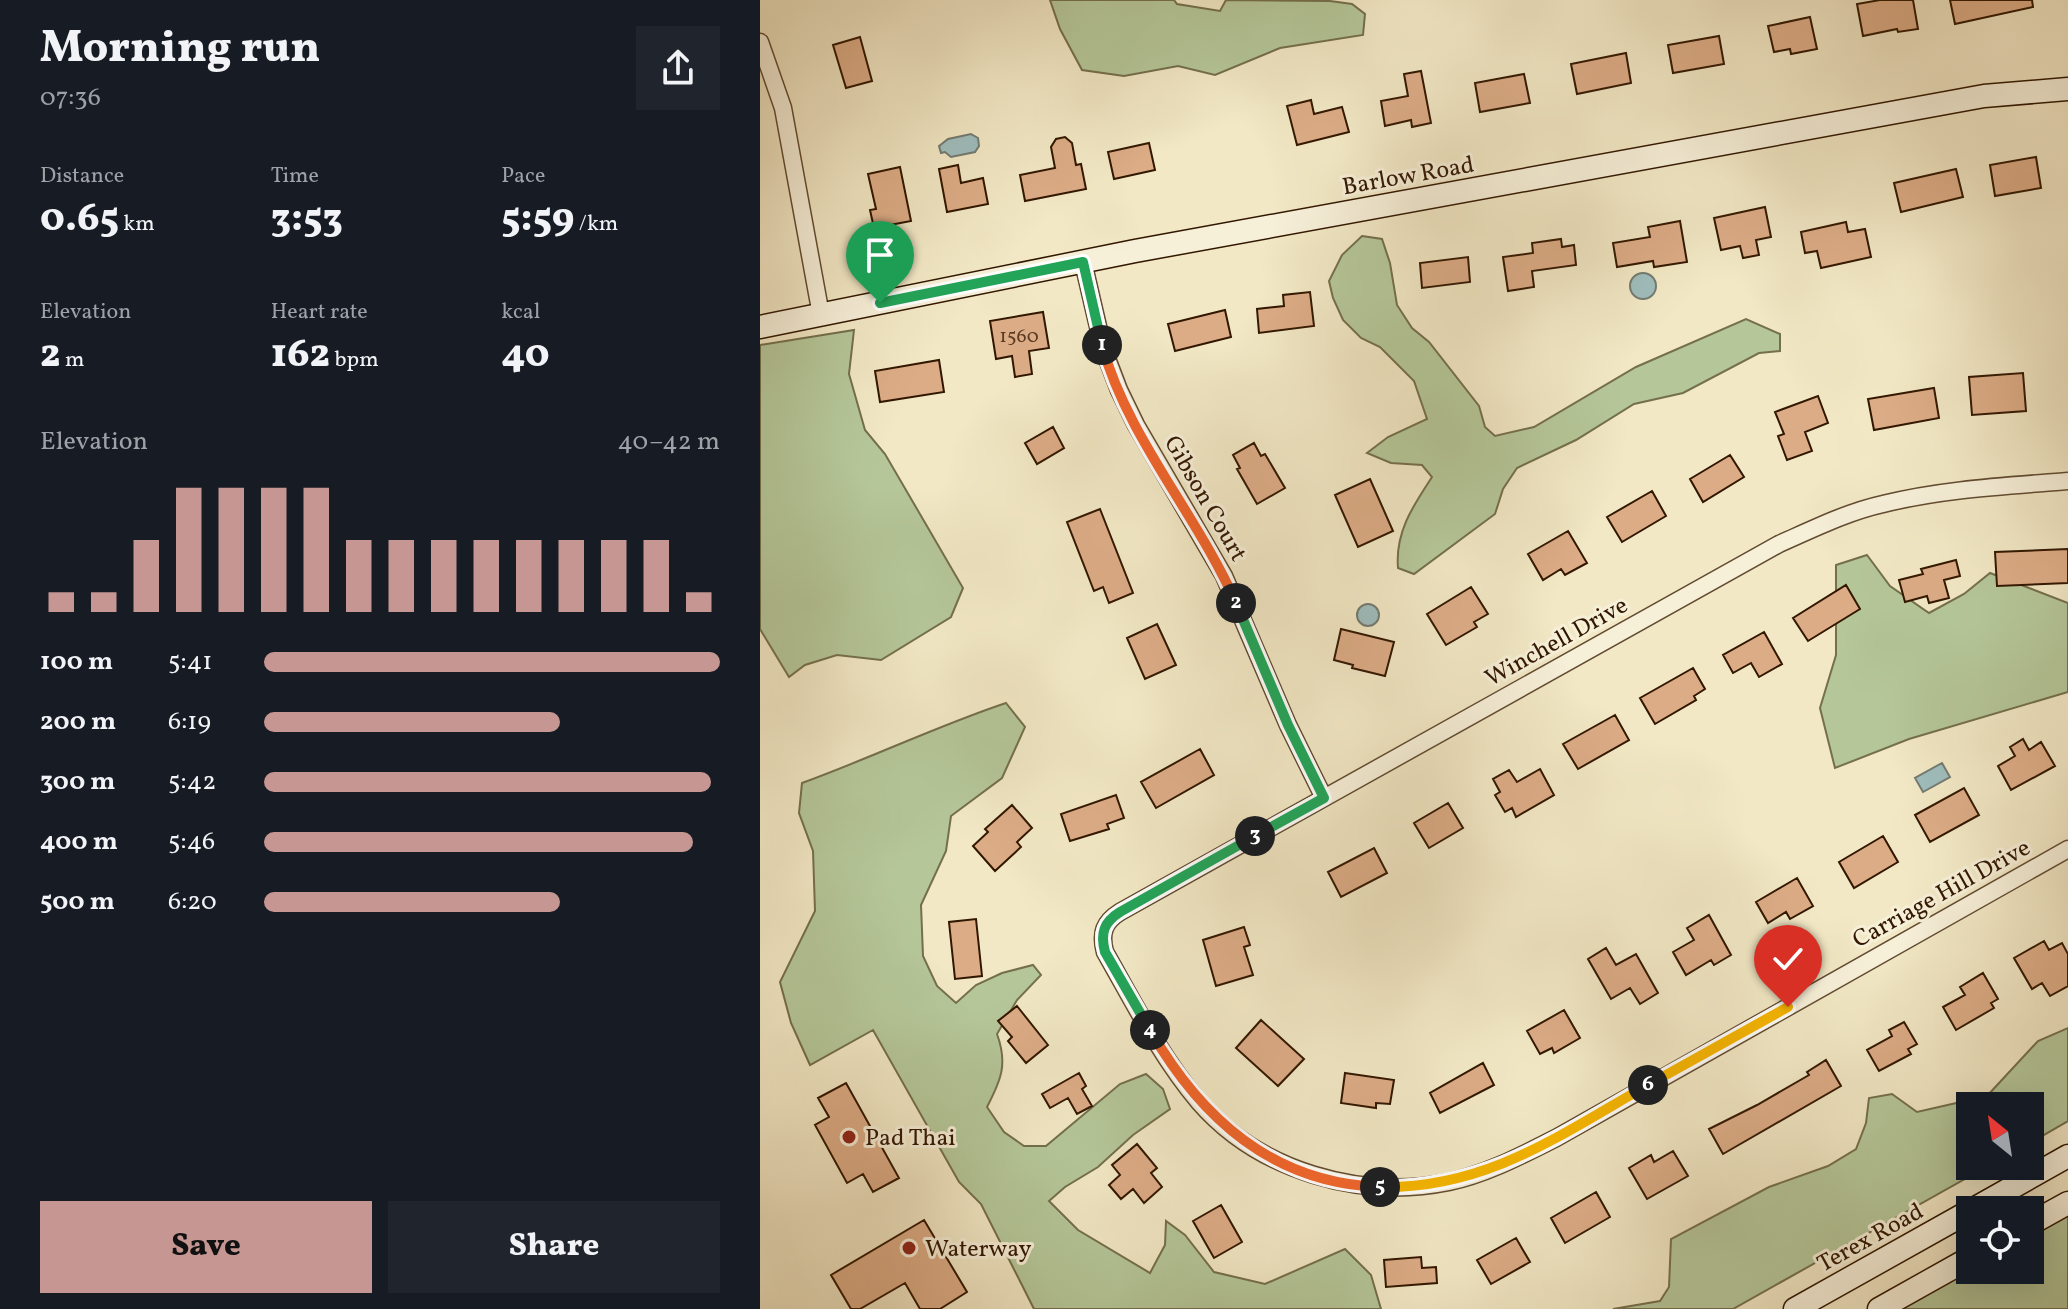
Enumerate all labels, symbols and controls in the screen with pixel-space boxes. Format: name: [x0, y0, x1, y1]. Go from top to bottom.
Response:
text: Morning run: [40, 19, 320, 80]
button: share: [636, 26, 720, 110]
text: 07:36: [40, 80, 101, 116]
street label: Barlow Road: [1340, 149, 1477, 205]
text: Distance: [40, 161, 124, 192]
text: Time: [271, 161, 319, 192]
text: Pace: [501, 161, 545, 192]
text: 0.65: [40, 192, 119, 248]
text: 3:53: [271, 192, 343, 248]
text: 5:59: [501, 192, 574, 248]
text: km: [119, 209, 155, 240]
text: /km: [574, 209, 618, 240]
pin: [846, 221, 914, 303]
icon: arrive: [858, 233, 902, 277]
text: Elevation: [40, 297, 131, 328]
text: Heart rate: [271, 297, 368, 328]
text: kcal: [501, 297, 540, 328]
house number: 1560: [999, 323, 1039, 351]
pin: 1: [1082, 325, 1122, 365]
text: 2: [40, 328, 60, 384]
text: 162: [271, 328, 330, 384]
text: 40: [501, 328, 550, 384]
text: 1: [1098, 329, 1106, 360]
text: m: [60, 345, 84, 376]
text: bpm: [330, 345, 379, 376]
text: Elevation: [40, 424, 148, 460]
text: 40–42 m: [617, 424, 720, 460]
street label: Gibson Court: [1154, 430, 1254, 568]
pin: 2: [1216, 583, 1256, 623]
text: 2: [1230, 587, 1242, 618]
street label: Winchell Drive: [1479, 589, 1635, 696]
text: 100 m: [40, 644, 113, 680]
text: 5:41: [168, 644, 212, 680]
text: 200 m: [40, 704, 116, 740]
text: 6:19: [168, 704, 211, 740]
text: 300 m: [40, 764, 116, 800]
text: 5:42: [168, 764, 216, 800]
pin: 3: [1235, 816, 1275, 856]
text: 3: [1249, 820, 1261, 851]
text: 400 m: [40, 824, 118, 860]
text: 5:46: [168, 824, 215, 860]
street label: Carriage Hill Drive: [1847, 832, 2037, 958]
text: 500 m: [40, 884, 115, 920]
text: 6:20: [168, 884, 217, 920]
pin: [1754, 925, 1822, 1007]
icon: check: [1766, 937, 1810, 981]
pin: 4: [1130, 1010, 1170, 1050]
text: 4: [1143, 1014, 1157, 1045]
pin: 6: [1628, 1065, 1668, 1105]
text: 6: [1642, 1069, 1654, 1100]
north arrow: [1956, 1092, 2044, 1180]
map controls: [1956, 1092, 2044, 1284]
place label: Pad Thai: [865, 1122, 956, 1156]
marker: Pad Thai: [840, 1128, 858, 1146]
pin: 5: [1360, 1167, 1400, 1207]
text: 5: [1375, 1171, 1385, 1202]
street label: Terex Road: [1812, 1196, 1930, 1282]
button: locate: [1956, 1196, 2044, 1284]
button: Save: [40, 1201, 372, 1293]
button: Share: [388, 1201, 720, 1293]
place label: Waterway: [925, 1233, 1031, 1267]
marker: Waterway: [900, 1239, 918, 1257]

